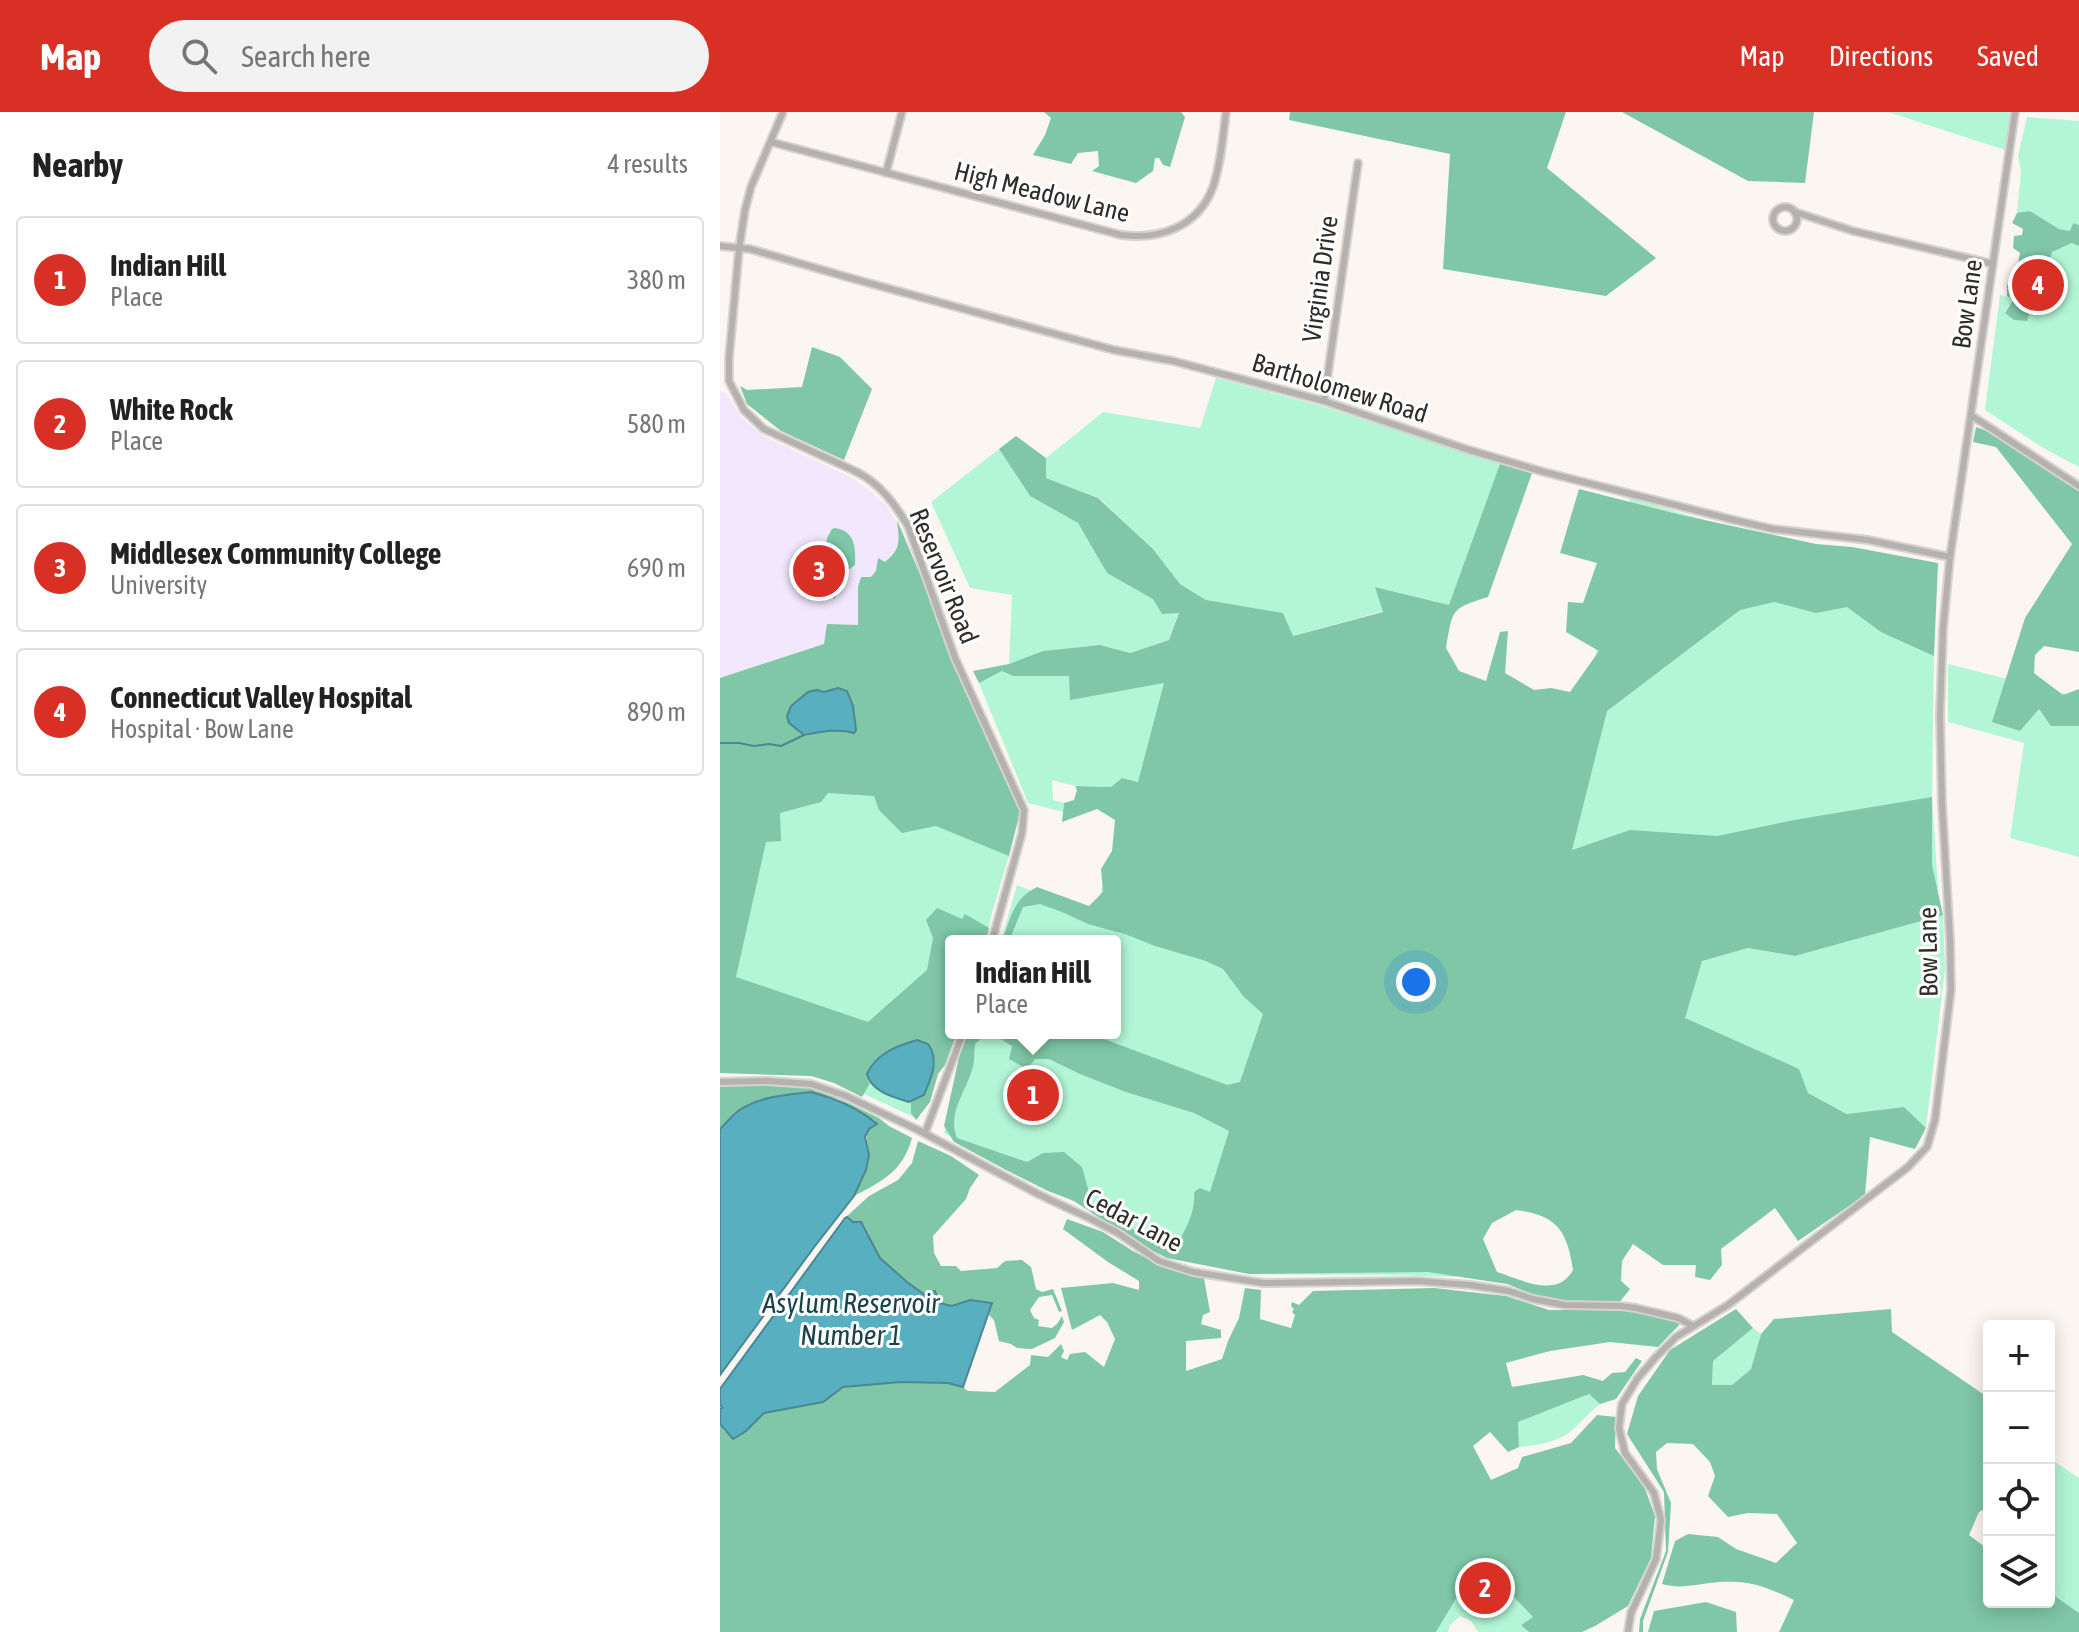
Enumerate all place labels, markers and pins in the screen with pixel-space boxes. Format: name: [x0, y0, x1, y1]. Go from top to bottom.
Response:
pin: 4: [2012, 255, 2064, 315]
pin: 3: [793, 541, 845, 601]
pin: 1: [1007, 1065, 1059, 1125]
pin: 2: [1459, 1558, 1511, 1618]

